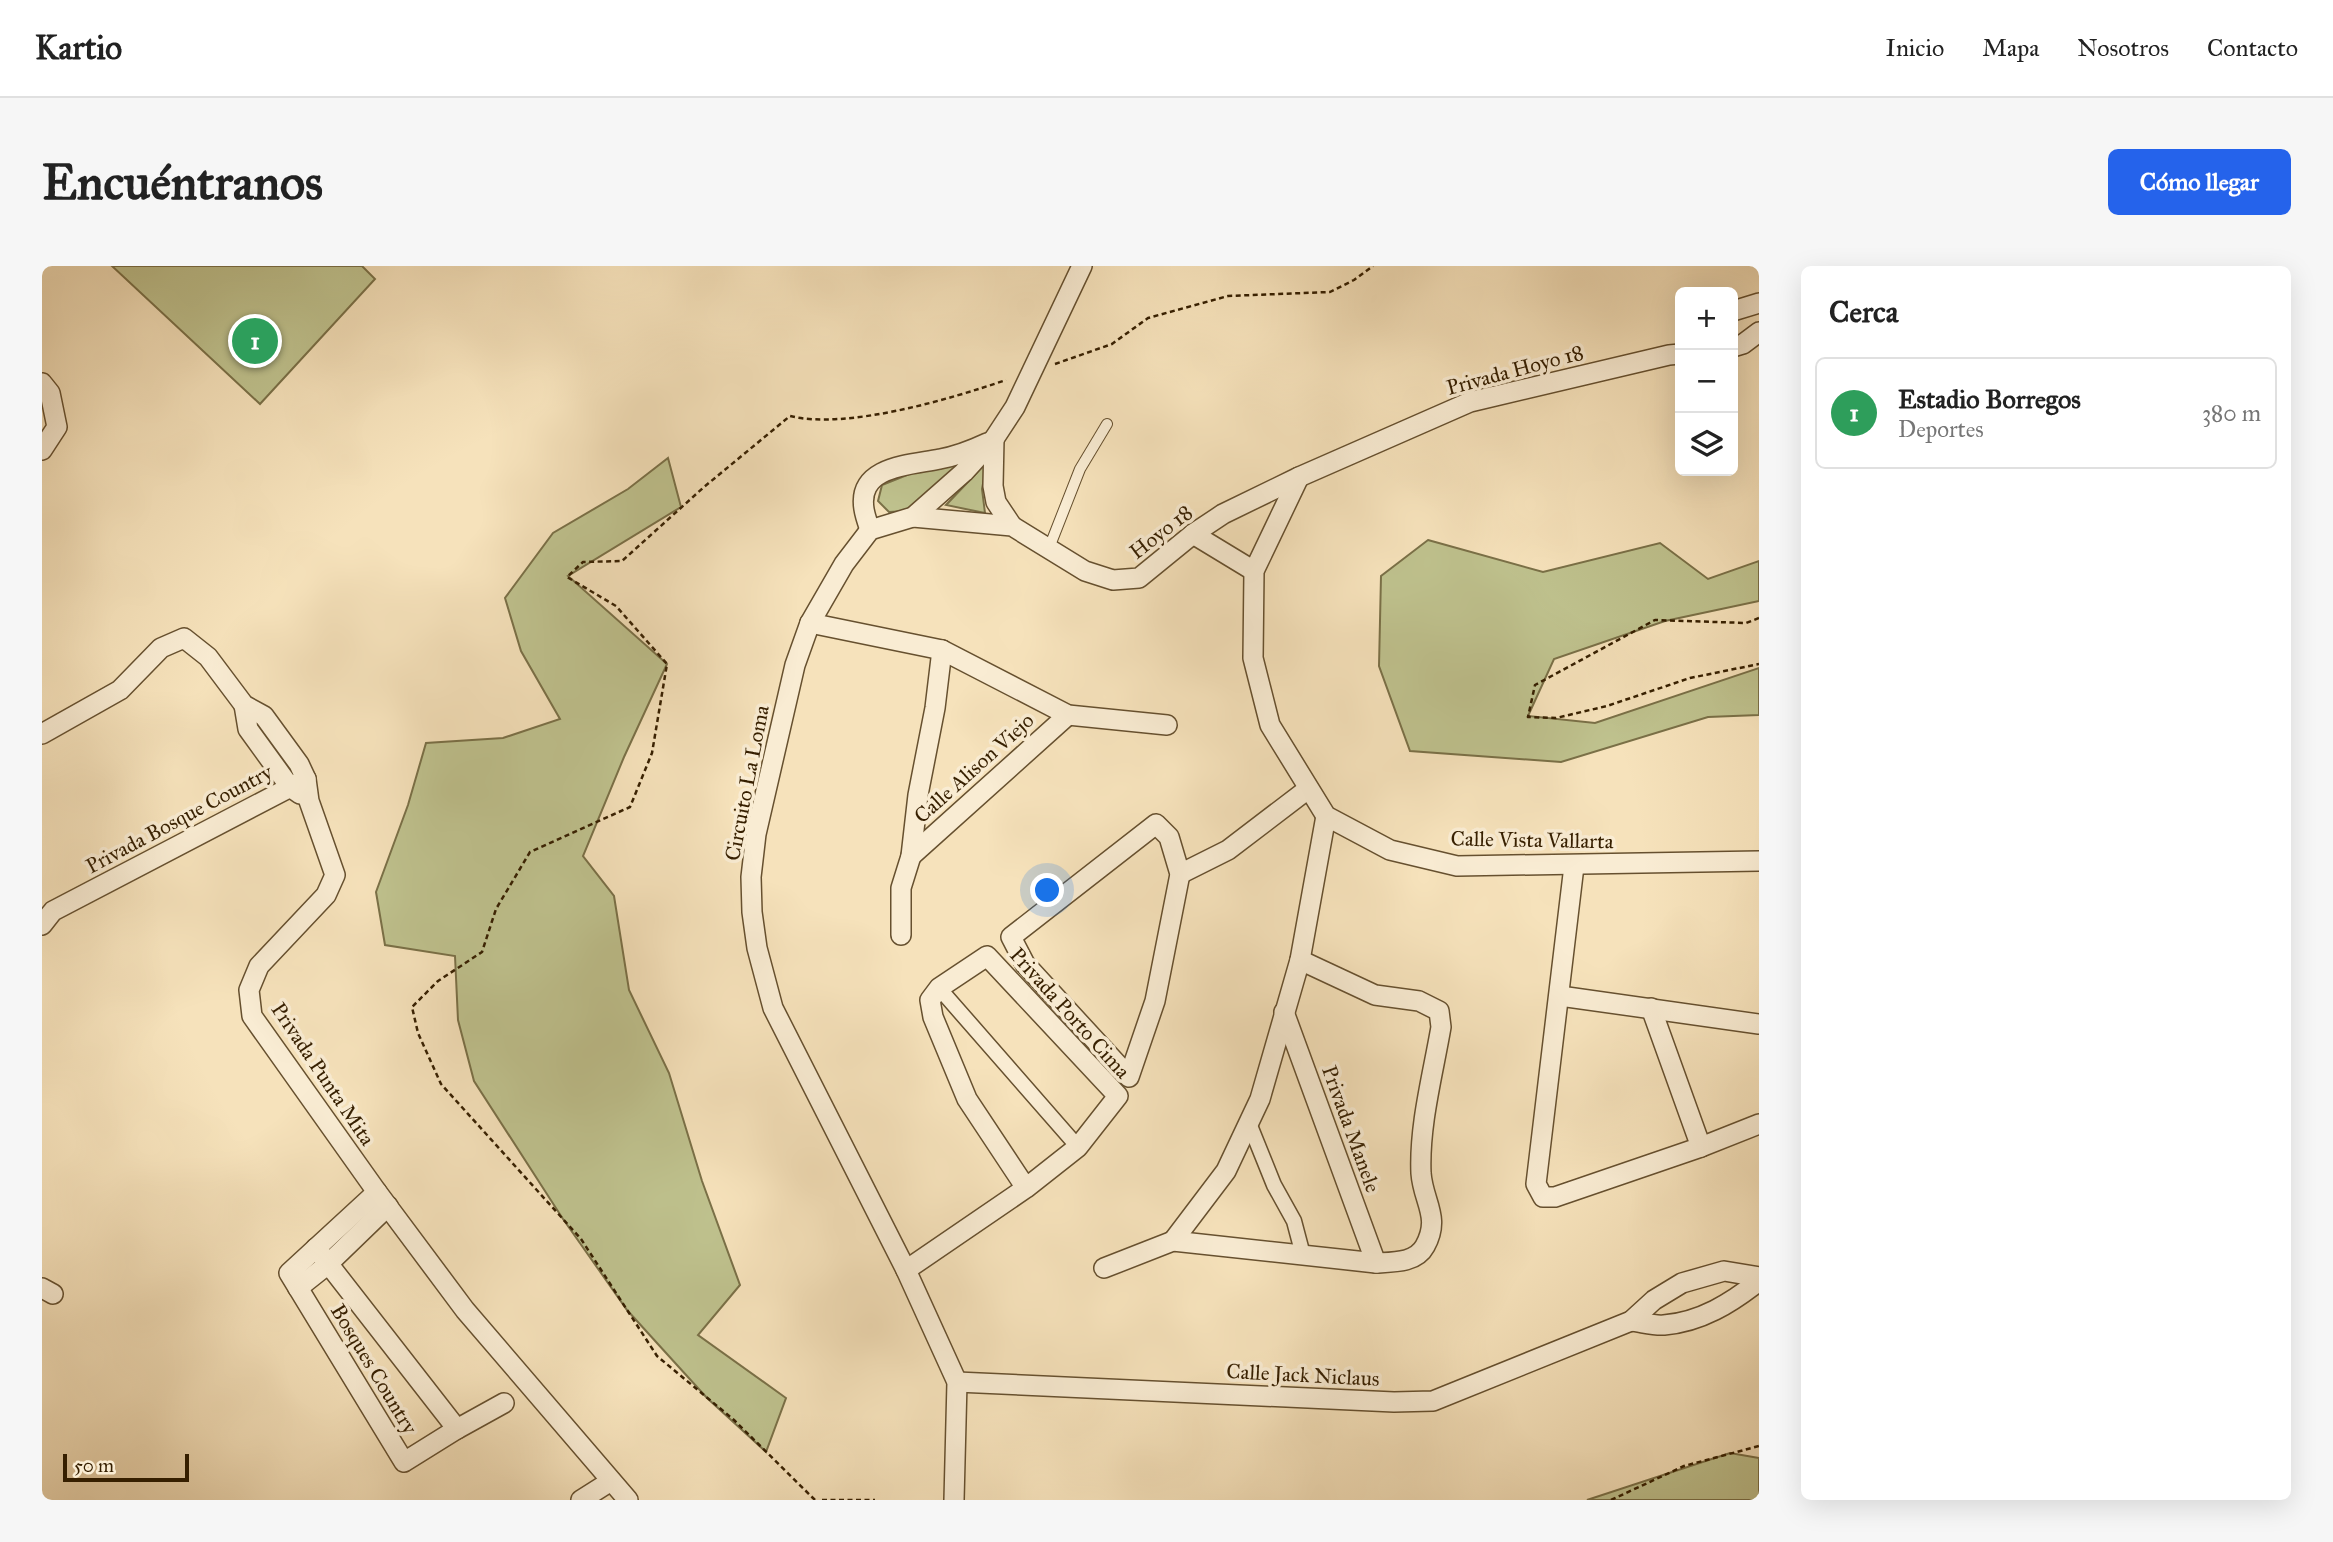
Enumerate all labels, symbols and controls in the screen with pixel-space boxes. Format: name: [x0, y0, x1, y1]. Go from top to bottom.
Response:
text: Kartio: [35, 28, 122, 68]
text: Inicio: [1886, 33, 1944, 63]
text: Mapa: [1982, 33, 2039, 63]
text: Nosotros: [2077, 33, 2169, 63]
text: Contacto: [2207, 33, 2298, 63]
button: Cómo llegar: [2108, 149, 2291, 215]
text: Encuéntranos: [42, 153, 323, 212]
map controls: [1675, 287, 1738, 476]
button: +: [1675, 287, 1738, 350]
text: Cerca: [1829, 294, 1898, 330]
pin: 1: [232, 315, 278, 367]
street label: Privada Hoyo 18: [1444, 339, 1586, 401]
button: −: [1675, 350, 1738, 413]
text: Estadio Borregos: [1898, 383, 2081, 415]
text: 1: [1849, 399, 1859, 427]
text: 380 m: [2202, 399, 2261, 427]
button: layers: [1675, 413, 1738, 476]
text: Deportes: [1898, 415, 1984, 443]
street label: Hoyo 18: [1124, 499, 1198, 565]
street label: Circuito La Loma: [719, 703, 775, 863]
street label: Calle Alison Viejo: [909, 707, 1040, 829]
street label: Privada Bosque Country: [81, 758, 278, 879]
street label: Calle Vista Vallarta: [1450, 826, 1614, 854]
your location: [1030, 873, 1064, 907]
street label: Privada Porto Cima: [1004, 942, 1136, 1084]
street label: Privada Punta Mita: [266, 997, 381, 1151]
street label: Privada Manele: [1316, 1062, 1386, 1196]
street label: Bosques Country: [325, 1299, 424, 1440]
street label: Calle Jack Niclaus: [1226, 1358, 1380, 1392]
scale bar: [63, 1451, 189, 1483]
text: 50 m: [74, 1454, 114, 1477]

